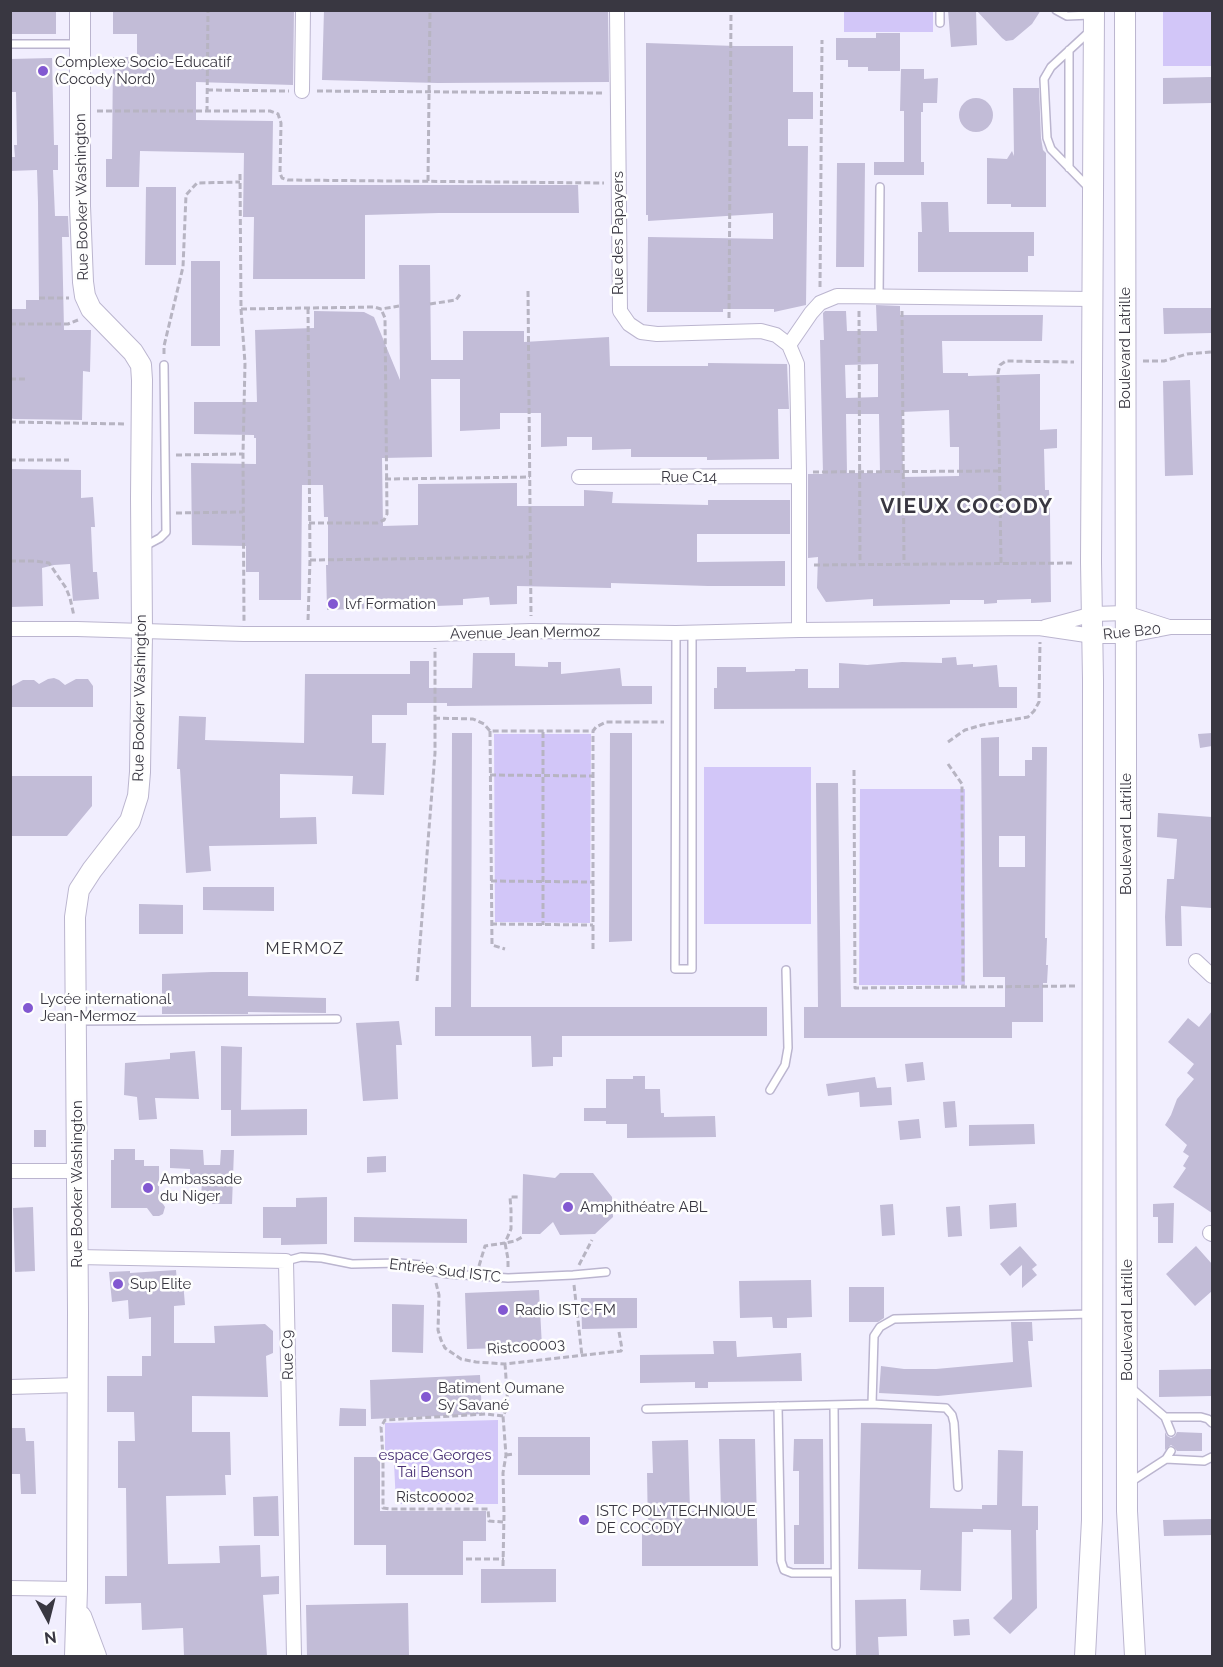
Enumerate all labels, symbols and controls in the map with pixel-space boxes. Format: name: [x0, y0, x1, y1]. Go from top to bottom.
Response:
place label: Complexe Socio-Educatif (Cocody Nord): [55, 53, 231, 88]
marker: Complexe Socio-Educatif (Cocody Nord): [36, 64, 50, 78]
street label: Rue Booker Washington: [72, 113, 92, 281]
street label: Rue des Papayers: [609, 171, 627, 295]
street label: Boulevard Latrille: [1116, 287, 1134, 409]
street label: Rue C14: [661, 468, 717, 486]
district label: VIEUX COCODY: [880, 494, 1054, 520]
place label: lvf Formation: [345, 595, 436, 613]
marker: lvf Formation: [326, 597, 340, 611]
street label: Rue Booker Washington: [130, 614, 150, 782]
street label: Rue B20: [1102, 620, 1162, 644]
street label: Avenue Jean Mermoz: [450, 623, 600, 643]
street label: Boulevard Latrille: [1117, 773, 1135, 895]
district label: MERMOZ: [265, 939, 345, 959]
place label: Lycée international Jean-Mermoz: [40, 990, 171, 1025]
marker: Lycée international Jean-Mermoz: [21, 1001, 35, 1015]
street label: Rue Booker Washington: [68, 1100, 86, 1268]
place label: Ambassade du Niger: [160, 1170, 242, 1205]
marker: Ambassade du Niger: [141, 1181, 155, 1195]
place label: Amphithéatre ABL: [580, 1198, 707, 1216]
marker: Amphithéatre ABL: [561, 1200, 575, 1214]
street label: Entrée Sud ISTC: [388, 1255, 502, 1287]
street label: Boulevard Latrille: [1118, 1259, 1136, 1381]
place label: Sup Elite: [130, 1275, 191, 1293]
marker: Sup Elite: [111, 1277, 125, 1291]
place label: Radio ISTC FM: [515, 1301, 616, 1319]
marker: Radio ISTC FM: [496, 1303, 510, 1317]
street label: Rue C9: [279, 1330, 297, 1380]
street label: Ristc00003: [486, 1335, 566, 1359]
place label: Batiment Oumane Sy Savané: [438, 1379, 564, 1414]
marker: Batiment Oumane Sy Savané: [419, 1390, 433, 1404]
park label: espace Georges Tai Benson: [378, 1446, 492, 1481]
street label: Ristc00002: [396, 1488, 474, 1506]
place label: ISTC POLYTECHNIQUE DE COCODY: [596, 1502, 756, 1537]
marker: ISTC POLYTECHNIQUE DE COCODY: [577, 1513, 591, 1527]
north arrow: [18, 1589, 78, 1649]
text: N: [43, 1627, 57, 1648]

